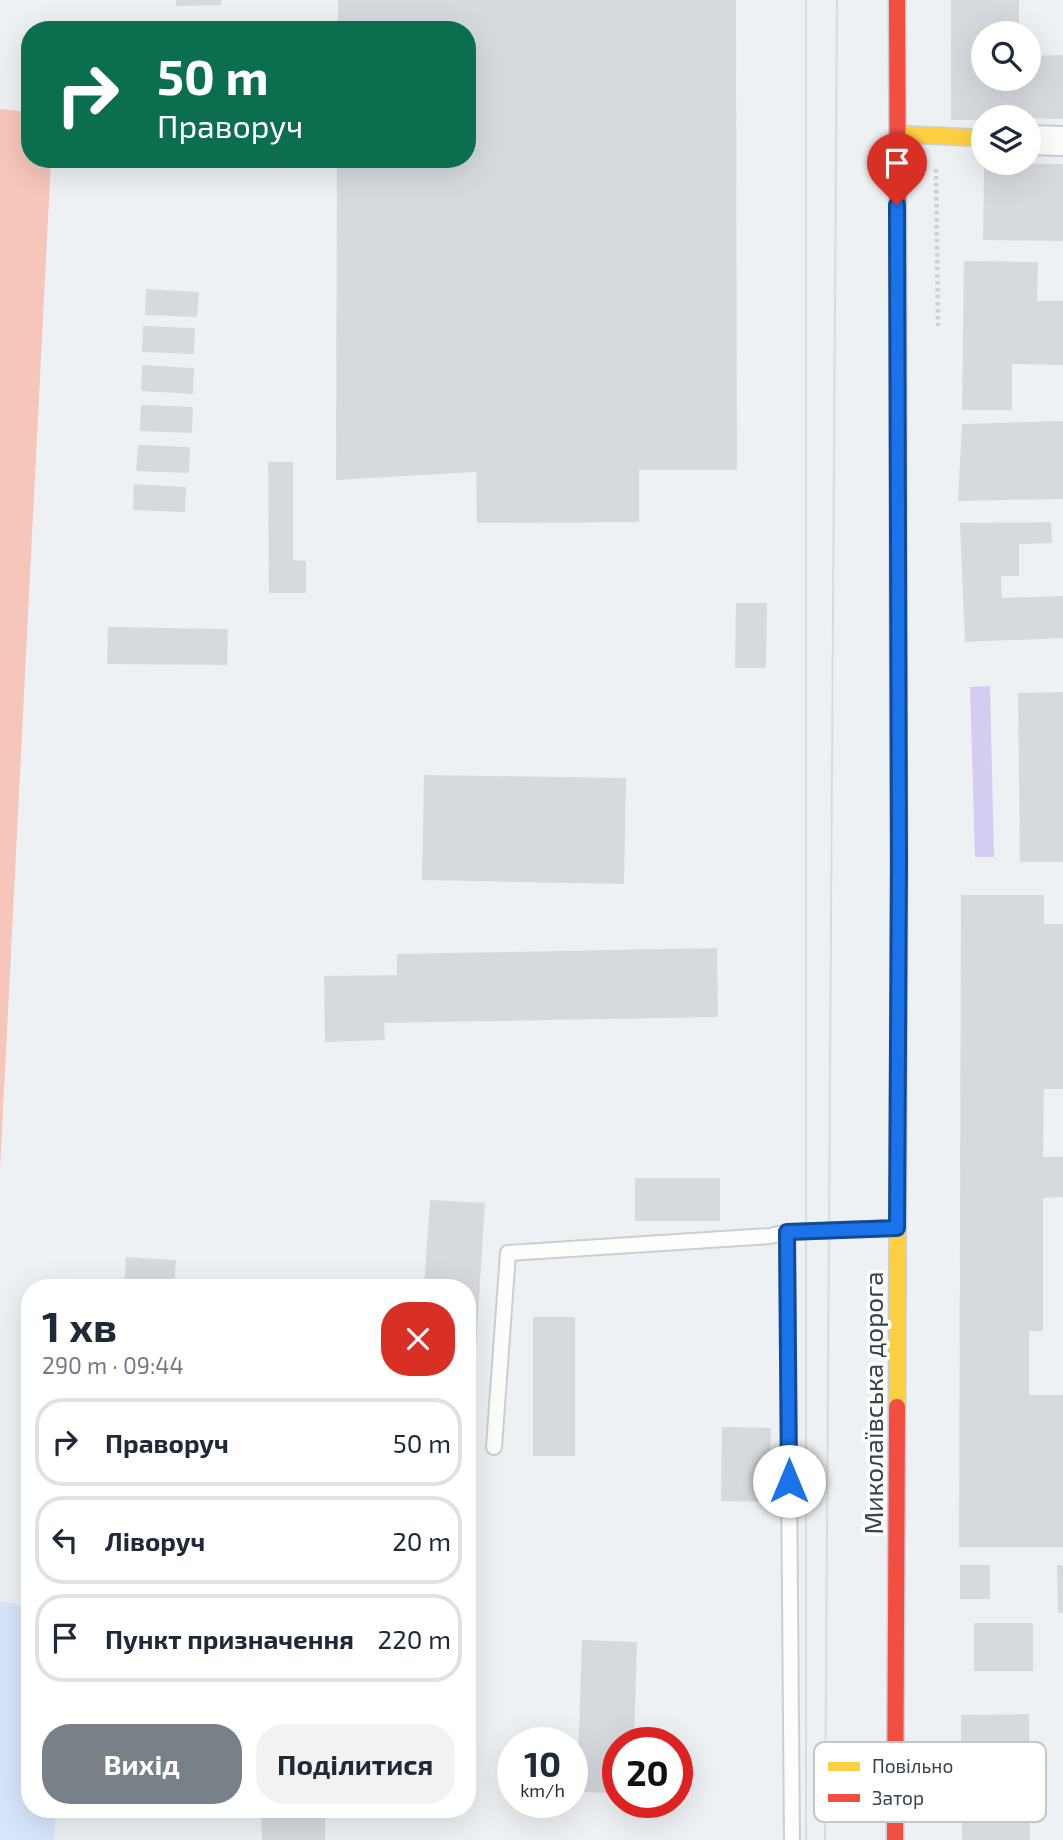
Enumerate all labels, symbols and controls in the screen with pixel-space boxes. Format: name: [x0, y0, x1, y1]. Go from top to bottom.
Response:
map controls: [971, 21, 1041, 175]
button: search: [971, 21, 1041, 91]
text: 50 m: [157, 46, 269, 105]
icon: right: [42, 49, 133, 140]
button: layers: [971, 105, 1041, 175]
text: Праворуч: [157, 106, 303, 144]
pin: [867, 133, 927, 205]
icon: arrive: [878, 144, 916, 182]
street label: Миколаївська дорога: [857, 1271, 888, 1535]
text: 1 хв: [42, 1300, 117, 1350]
button: close: [381, 1302, 455, 1376]
text: 290 m · 09:44: [42, 1351, 184, 1379]
icon: right: [46, 1423, 84, 1461]
text: Праворуч: [105, 1427, 229, 1458]
text: 50 m: [393, 1427, 451, 1458]
position arrow: [752, 1444, 826, 1518]
icon: left: [46, 1521, 84, 1559]
text: Ліворуч: [105, 1525, 205, 1556]
text: 20 m: [392, 1525, 451, 1556]
icon: arrive: [46, 1619, 84, 1657]
text: Пункт призначення: [105, 1623, 354, 1654]
text: 220 m: [378, 1623, 451, 1654]
button: Вихід: [42, 1724, 242, 1804]
button: Поділитися: [256, 1724, 455, 1804]
speed limit sign: 20: [602, 1727, 693, 1818]
text: 10: [524, 1742, 561, 1784]
legend: [814, 1742, 1046, 1822]
text: Повільно: [872, 1754, 953, 1777]
text: km/h: [520, 1779, 565, 1801]
text: Затор: [872, 1786, 924, 1809]

